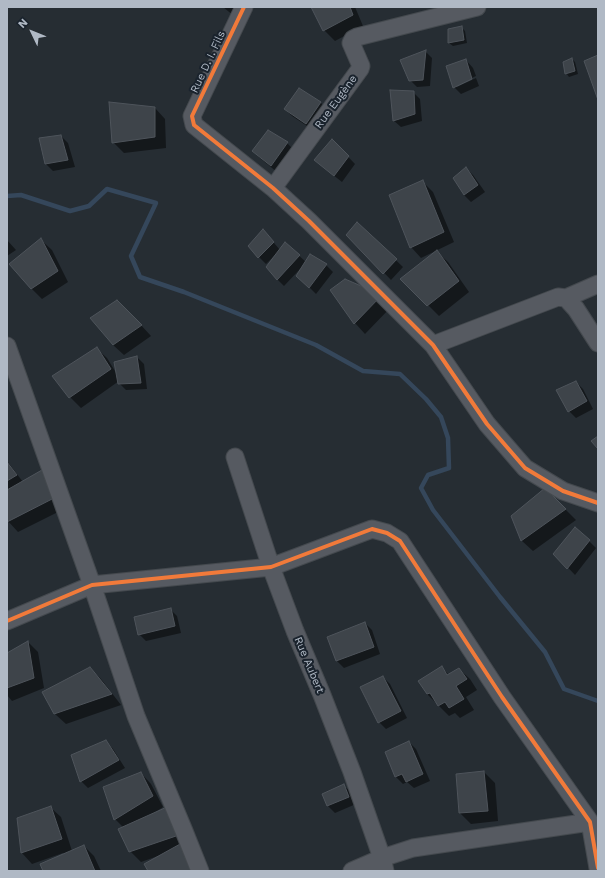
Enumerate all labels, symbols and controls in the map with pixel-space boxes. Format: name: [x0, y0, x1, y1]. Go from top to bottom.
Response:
north arrow: [12, 12, 52, 52]
text: N: [15, 16, 30, 31]
street label: Rue D. I. Fils: [188, 29, 228, 95]
street label: Rue Eugène: [312, 73, 360, 131]
street label: Rue Aubert: [291, 635, 327, 695]

